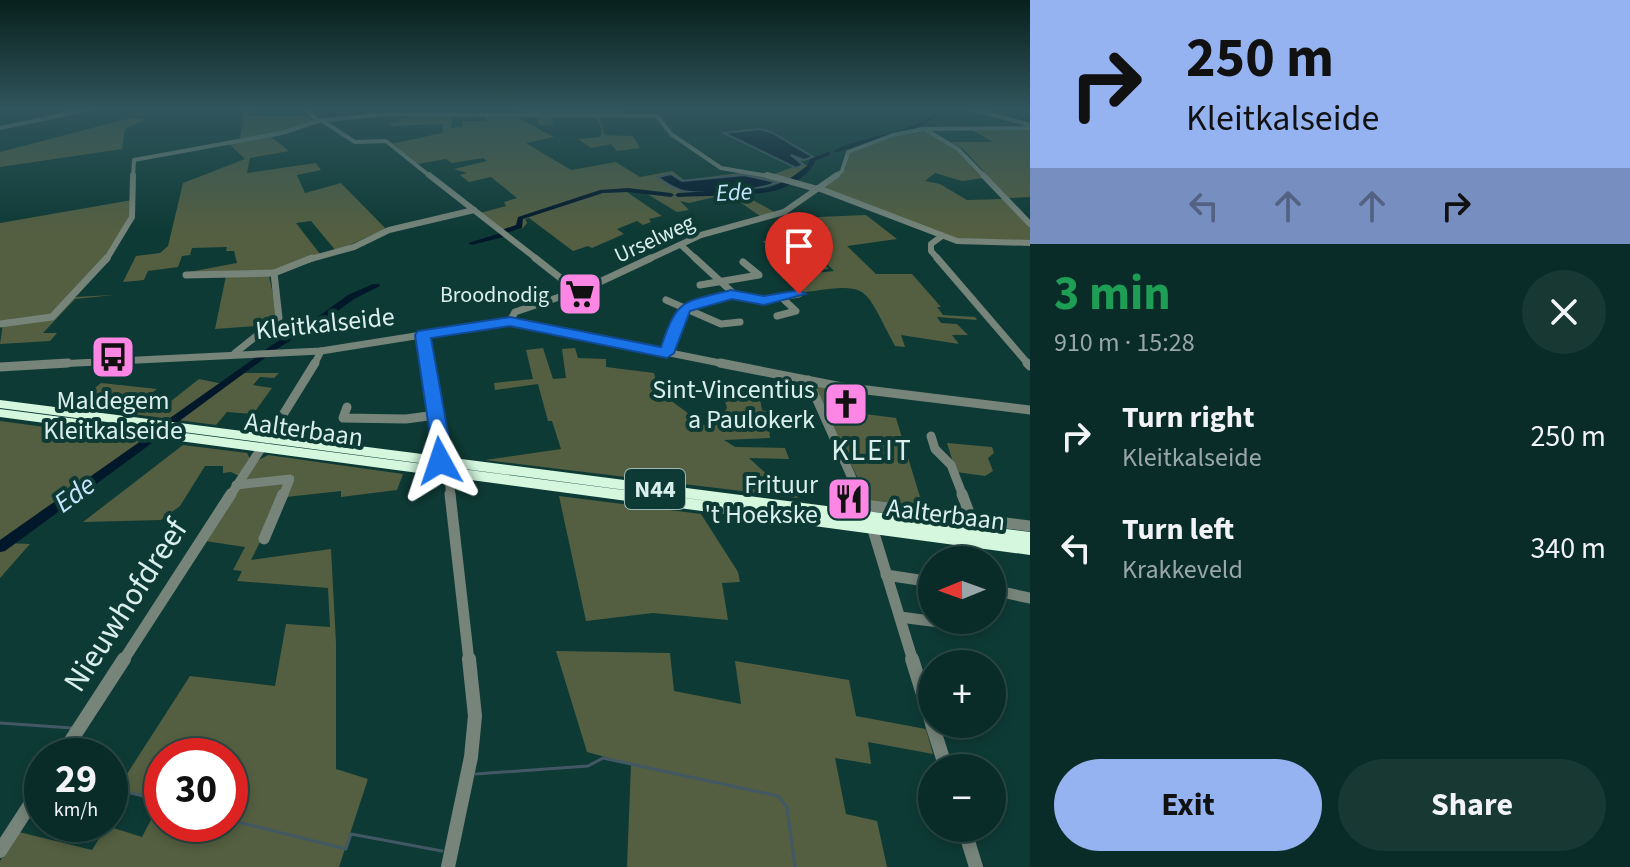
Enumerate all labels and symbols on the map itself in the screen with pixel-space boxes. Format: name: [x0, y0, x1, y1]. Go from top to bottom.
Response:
water label: Ede: [715, 174, 753, 211]
street label: Urselweg: [609, 206, 700, 271]
pin: [765, 212, 833, 294]
supermarket icon: Broodnodig: [556, 270, 604, 318]
place label: Broodnodig: [440, 279, 549, 311]
street label: Kleitkalseide: [254, 298, 396, 349]
bus stop icon: Maldegem Kleitkalseide: [89, 333, 137, 381]
place label: Sint-Vincentius a Paulokerk: [652, 371, 815, 438]
church icon: Sint-Vincentius a Paulokerk: [822, 380, 870, 428]
place label: Maldegem Kleitkalseide: [43, 382, 183, 449]
street label: Aalterbaan: [242, 403, 366, 456]
position arrow: [398, 419, 482, 503]
district label: KLEIT: [831, 429, 913, 472]
water label: Ede: [46, 465, 104, 522]
place label: Frituur 't Hoekske: [705, 466, 819, 533]
road number: N44: [625, 469, 685, 509]
restaurant icon: Frituur 't Hoekske: [825, 475, 873, 523]
street label: Aalterbaan: [885, 489, 1007, 540]
street label: Nieuwhofdreef: [53, 509, 200, 701]
north arrow: [918, 546, 1006, 634]
speed limit sign: 30: [144, 738, 248, 842]

